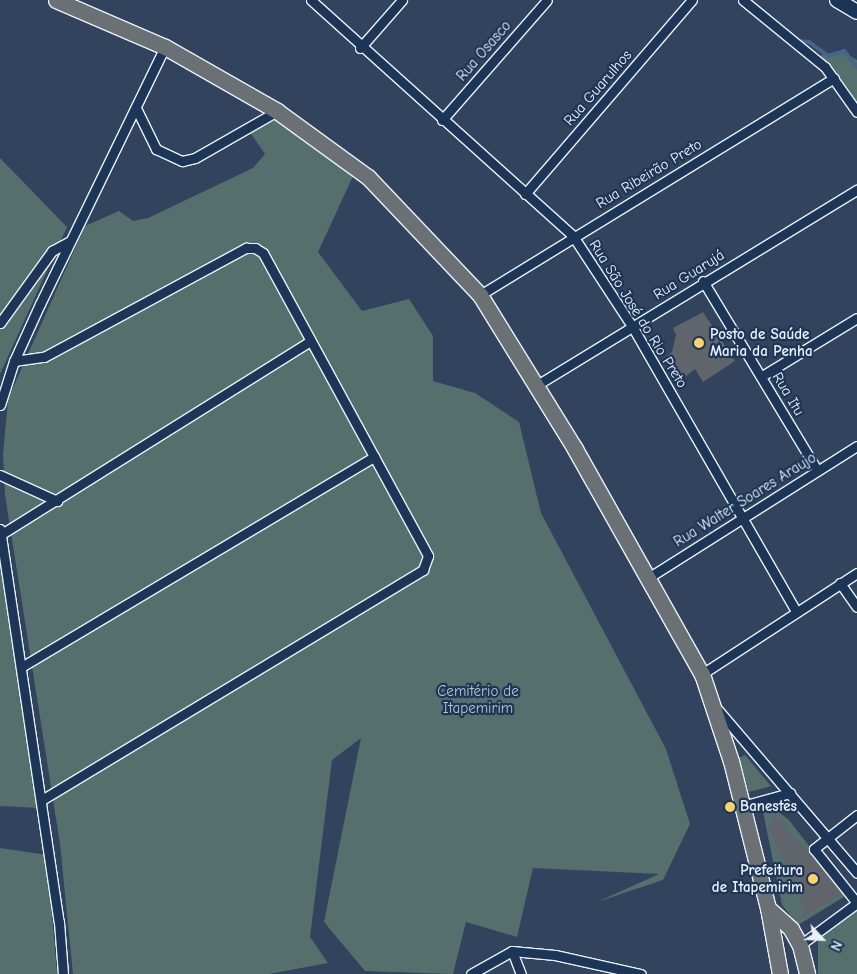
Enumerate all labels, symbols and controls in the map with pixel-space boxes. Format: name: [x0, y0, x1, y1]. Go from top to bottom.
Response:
street label: Rua Osasco: [453, 17, 515, 85]
street label: Rua Guarulhos: [560, 46, 636, 130]
street label: Rua Ribeirão Preto: [593, 135, 705, 213]
street label: Rua São José do Rio Preto: [585, 237, 691, 391]
street label: Rua Guarujá: [650, 246, 728, 304]
place label: Posto de Saúde Maria da Penha: [710, 325, 812, 360]
marker: Posto de Saúde Maria da Penha: [692, 336, 706, 350]
street label: Rua Itu: [768, 369, 808, 419]
street label: Rua Walter Soares Araujo: [671, 449, 819, 551]
park label: Cemitério de Itapemirim: [437, 682, 519, 717]
place label: Banestes: [740, 798, 797, 816]
marker: Banestes: [724, 801, 736, 813]
place label: Prefeitura de Itapemirim: [712, 861, 803, 896]
marker: Prefeitura de Itapemirim: [807, 873, 819, 885]
north arrow: [797, 914, 847, 964]
text: N: [826, 938, 846, 953]

